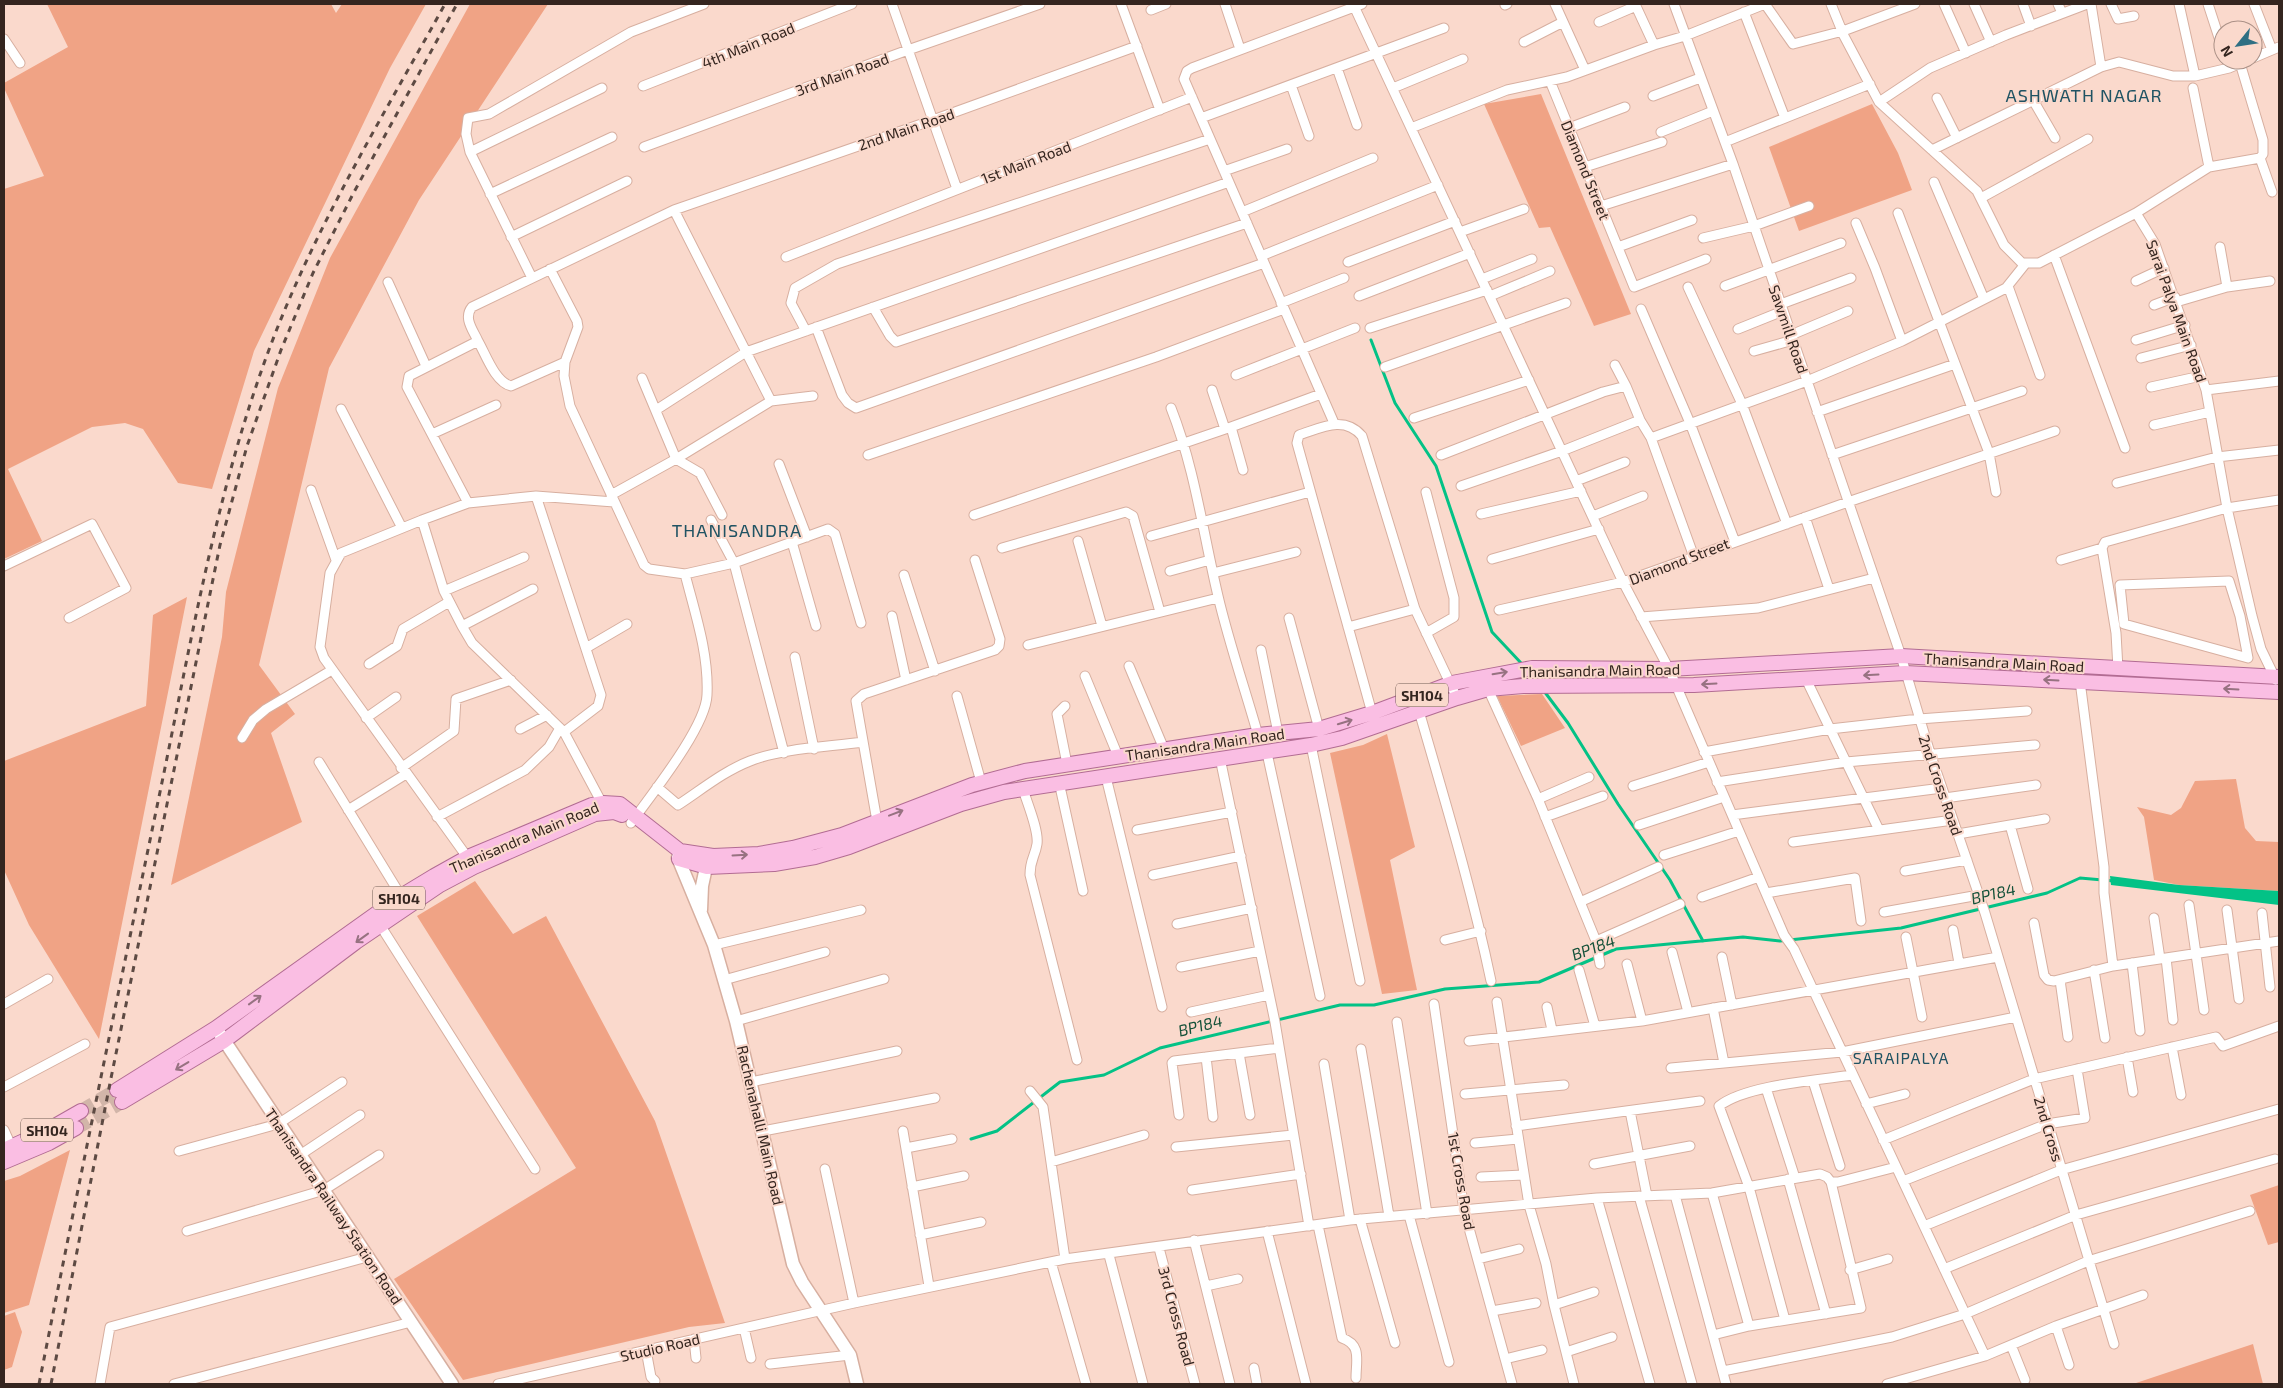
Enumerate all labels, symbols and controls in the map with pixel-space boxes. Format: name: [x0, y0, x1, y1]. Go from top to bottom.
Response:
street label: 4th Main Road: [699, 18, 797, 72]
north arrow: [2213, 20, 2263, 70]
text: N: [2216, 43, 2236, 60]
street label: 3rd Main Road: [793, 49, 891, 99]
district label: ASHWATH NAGAR: [2005, 84, 2163, 106]
street label: 2nd Main Road: [855, 104, 957, 154]
street label: Diamond Street: [1558, 118, 1614, 223]
street label: 1st Main Road: [979, 137, 1073, 187]
street label: Sarai Palya Main Road: [2143, 237, 2211, 385]
street label: Sawmill Road: [1765, 282, 1813, 376]
district label: THANISANDRA: [672, 519, 802, 541]
street label: Diamond Street: [1626, 534, 1732, 588]
street label: Thanisandra Main Road: [1923, 649, 2085, 675]
street label: Thanisandra Main Road: [1520, 660, 1680, 680]
one-way arrow: [1491, 668, 1507, 678]
one-way arrow: [1863, 671, 1879, 680]
one-way arrow: [2043, 675, 2059, 684]
one-way arrow: [1701, 679, 1717, 688]
road number: SH104: [1396, 684, 1448, 706]
one-way arrow: [2223, 684, 2239, 694]
one-way arrow: [1337, 716, 1353, 726]
street label: Thanisandra Main Road: [1124, 724, 1286, 764]
street label: 2nd Cross Road: [1915, 732, 1967, 838]
street label: Thanisandra Main Road: [447, 797, 601, 877]
one-way arrow: [888, 808, 903, 817]
one-way arrow: [732, 850, 748, 859]
water label: BP184: [1969, 879, 2017, 907]
road number: SH104: [373, 886, 425, 910]
water label: BP184: [1569, 930, 1617, 964]
one-way arrow: [355, 933, 369, 943]
one-way arrow: [248, 995, 262, 1005]
water label: BP184: [1176, 1010, 1224, 1040]
street label: Rachenahalli Main Road: [734, 1043, 788, 1207]
district label: SARAIPALYA: [1853, 1048, 1949, 1067]
one-way arrow: [175, 1062, 189, 1072]
street label: 2nd Cross: [2031, 1094, 2067, 1164]
street label: Thanisandra Railway Station Road: [261, 1105, 407, 1307]
road number: SH104: [21, 1118, 73, 1142]
street label: 1st Cross Road: [1445, 1131, 1479, 1231]
street label: 3rd Cross Road: [1155, 1264, 1199, 1368]
street label: Studio Road: [618, 1329, 702, 1365]

